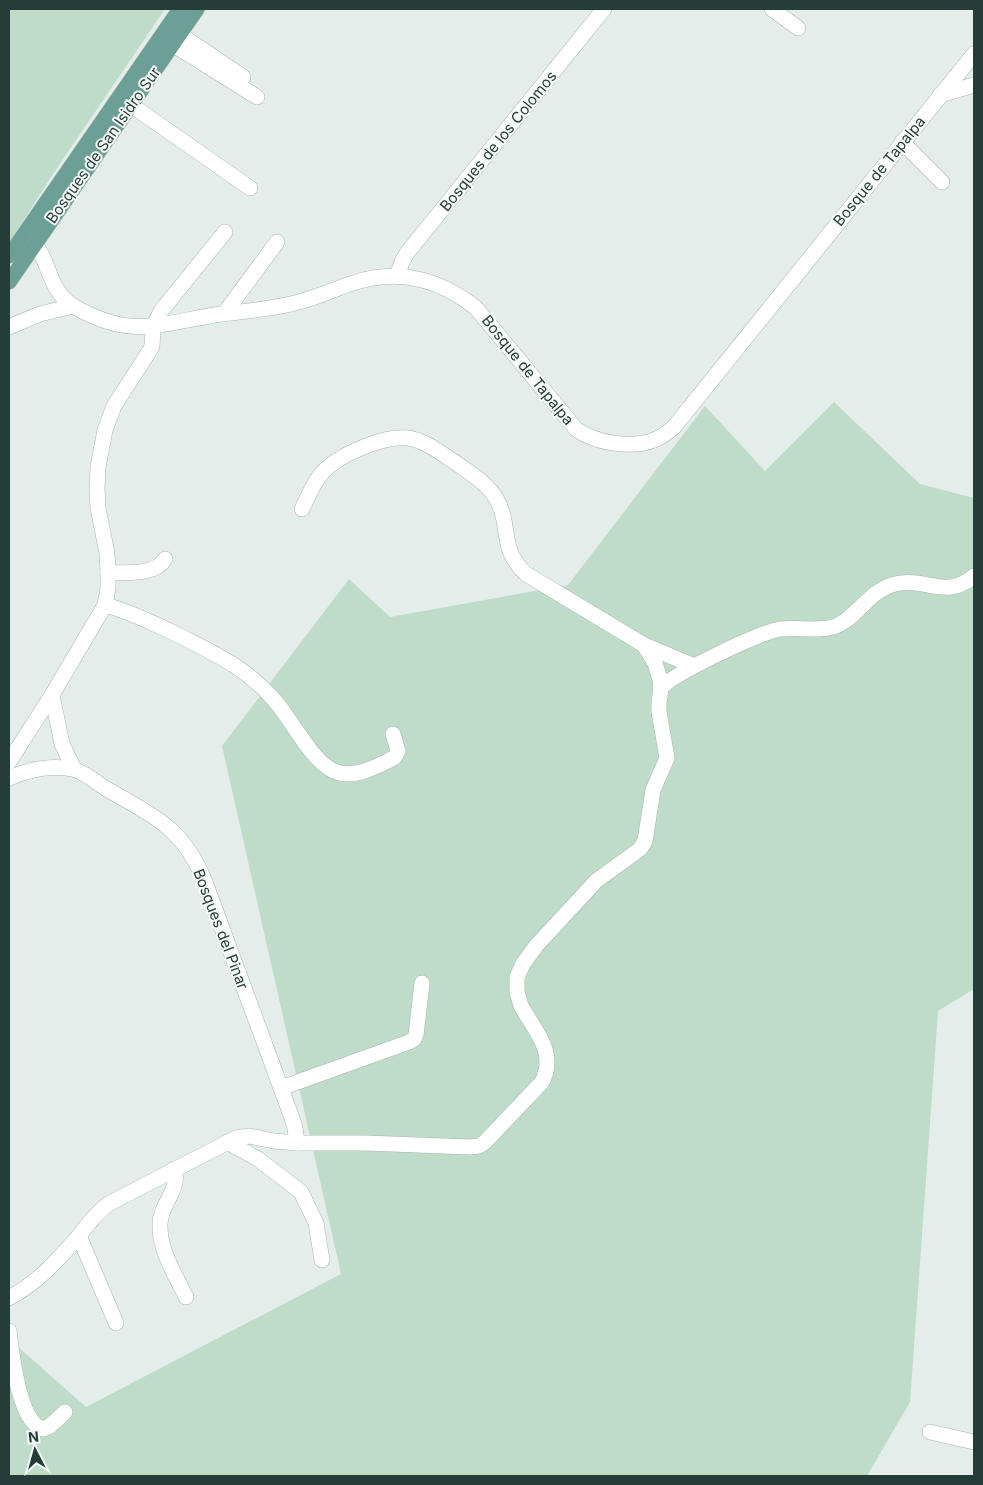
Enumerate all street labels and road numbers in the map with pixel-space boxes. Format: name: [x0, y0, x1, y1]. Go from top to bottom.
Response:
street label: Bosques de San Isidro Sur: [42, 63, 164, 227]
street label: Bosques de los Colomos: [435, 67, 561, 215]
street label: Bosque de Tapalpa: [829, 112, 929, 230]
street label: Bosque de Tapalpa: [478, 311, 578, 429]
street label: Bosques del Pinar: [189, 866, 253, 992]

